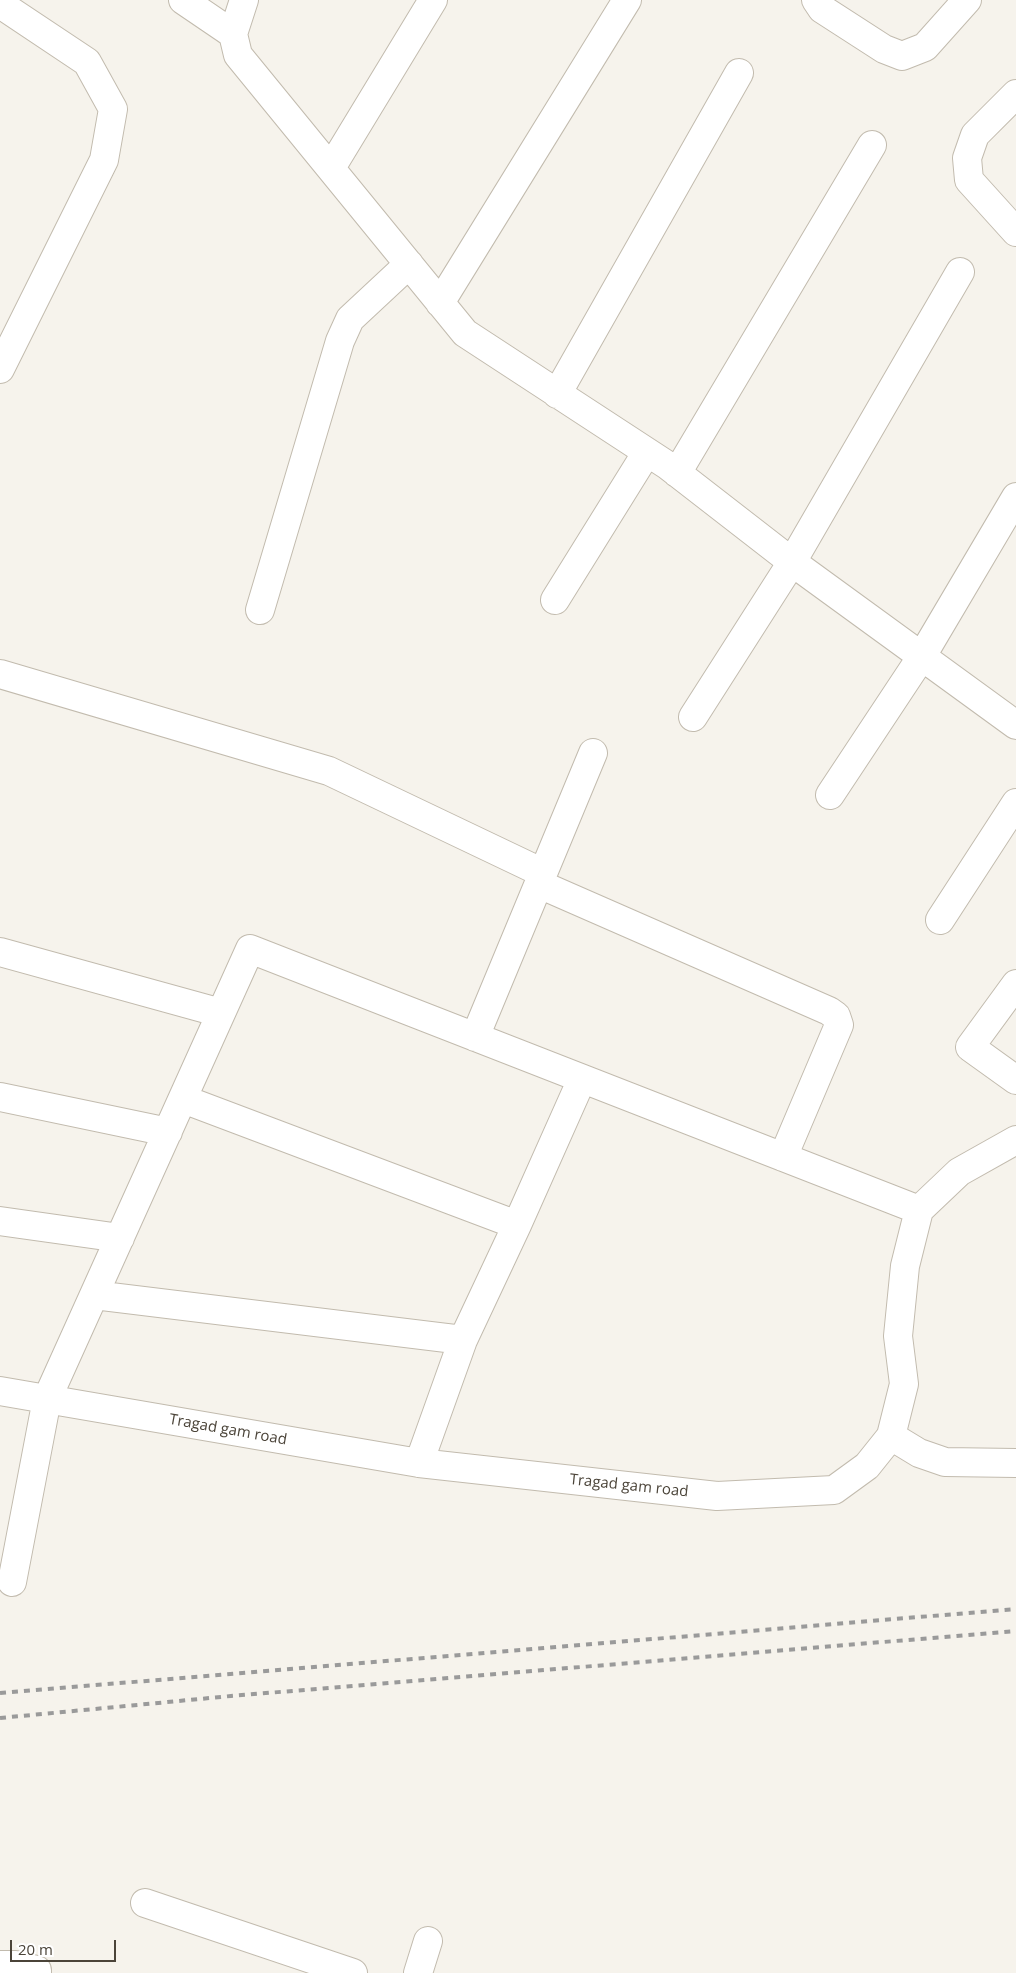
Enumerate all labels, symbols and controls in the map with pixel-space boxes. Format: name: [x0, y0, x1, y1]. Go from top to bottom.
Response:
street label: Tragad gam road: [168, 1411, 288, 1449]
street label: Tragad gam road: [569, 1471, 689, 1501]
scale bar: [12, 1930, 119, 1962]
text: 20 m: [18, 1939, 53, 1959]

